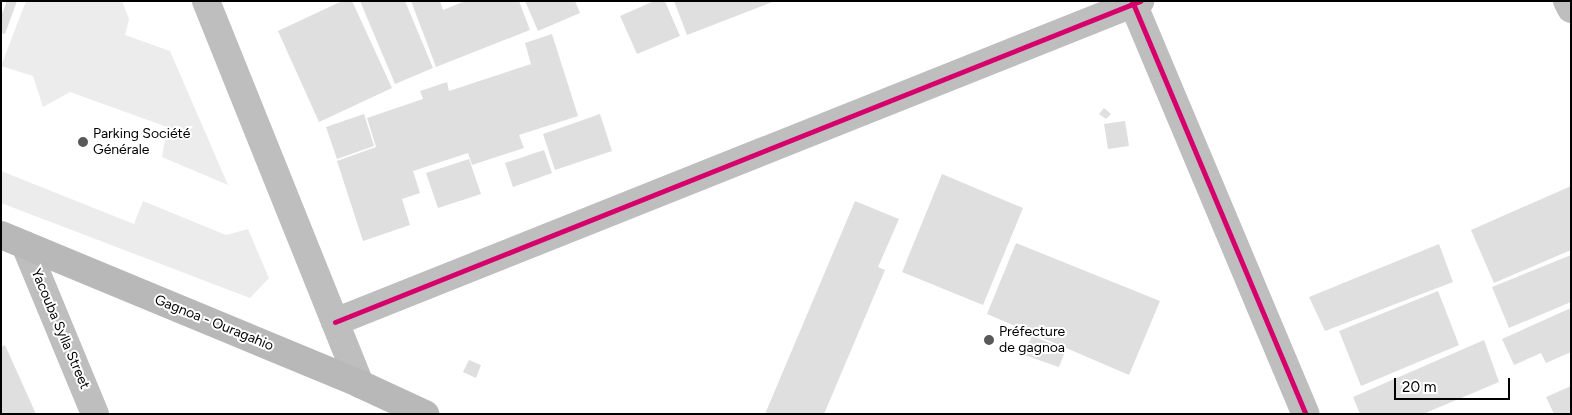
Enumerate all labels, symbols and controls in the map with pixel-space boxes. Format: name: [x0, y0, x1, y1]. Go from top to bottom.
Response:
place label: Parking Société Générale: [93, 126, 190, 158]
marker: Parking Société Générale: [77, 136, 89, 148]
street label: Yacouba Sylla Street: [27, 266, 93, 392]
street label: Gagnoa - Ouragahio: [152, 291, 276, 355]
place label: Préfecture de gagnoa: [999, 324, 1065, 357]
marker: Préfecture de gagnoa: [983, 334, 995, 346]
scale bar: [1397, 368, 1513, 400]
text: 20 m: [1402, 378, 1436, 396]

